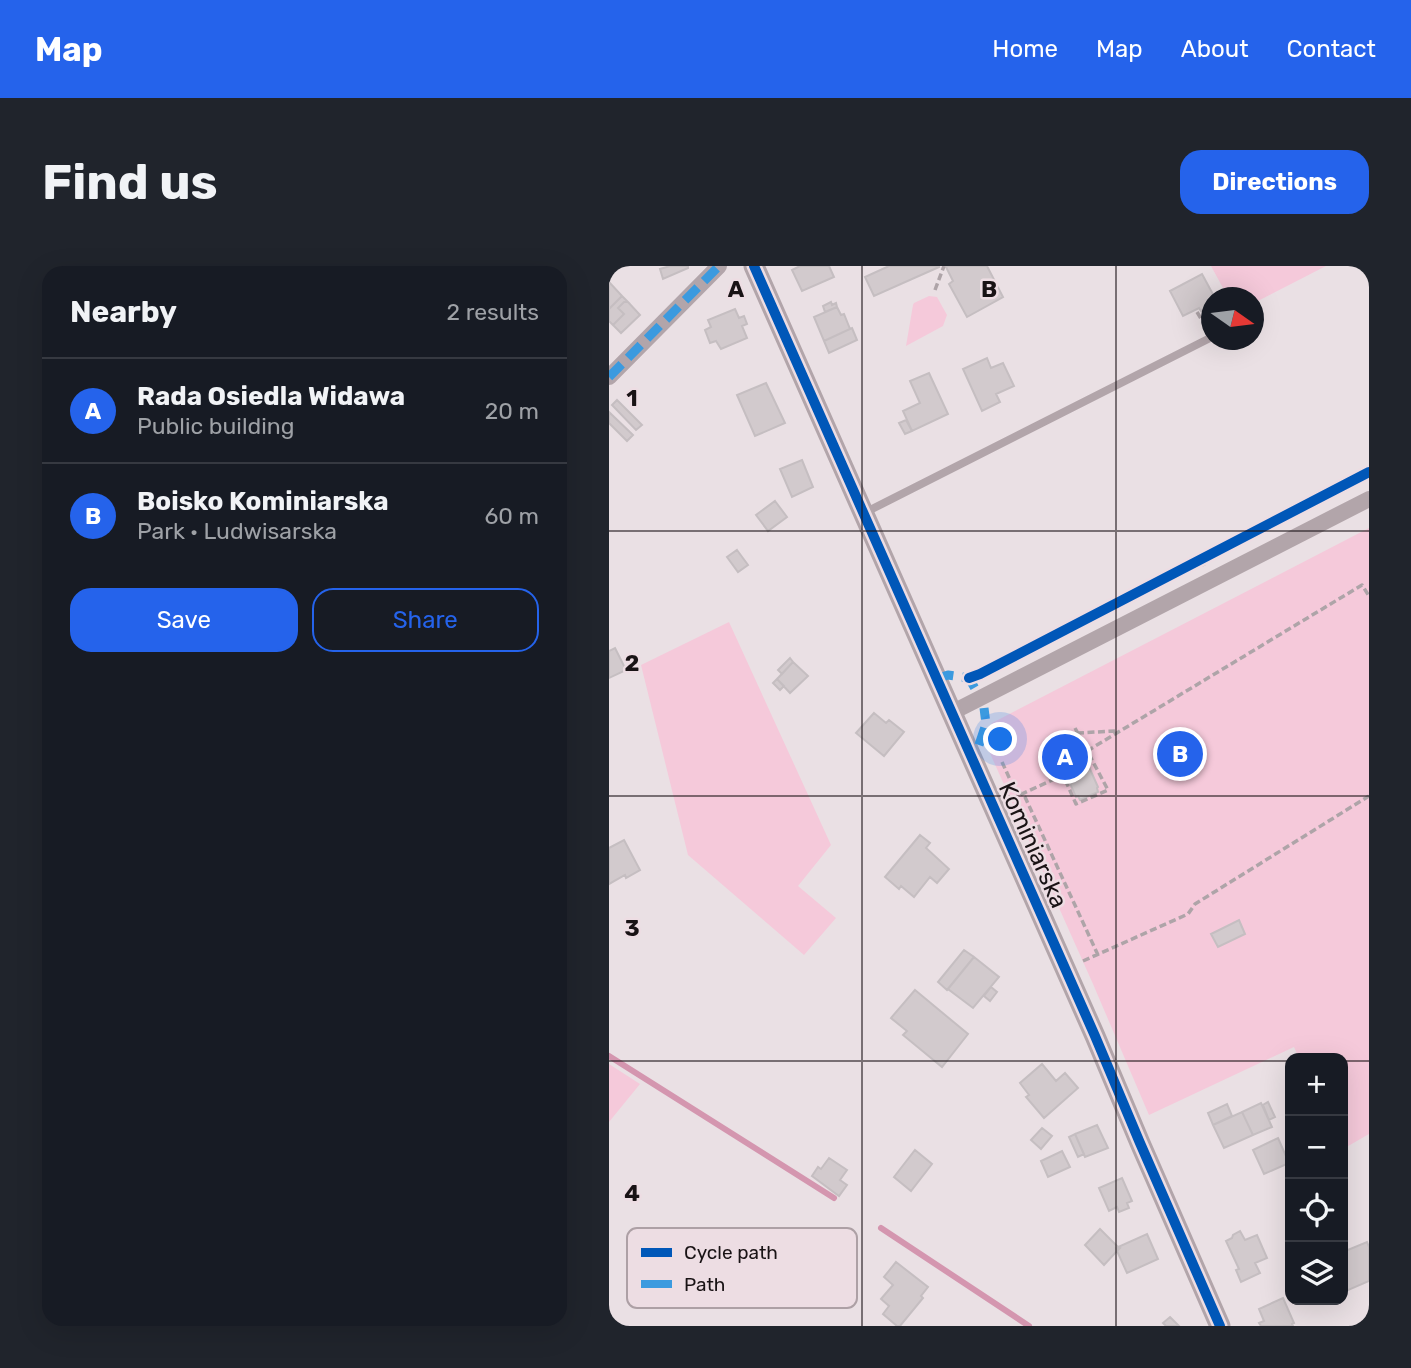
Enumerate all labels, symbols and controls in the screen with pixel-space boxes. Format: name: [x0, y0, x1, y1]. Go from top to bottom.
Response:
text: Map: [35, 30, 103, 69]
text: Home: [992, 35, 1058, 63]
text: Map: [1096, 35, 1143, 63]
text: About: [1181, 35, 1249, 63]
text: Contact: [1287, 35, 1376, 63]
button: Directions: [1180, 150, 1369, 214]
text: Find us: [42, 153, 218, 211]
text: A: [728, 275, 745, 303]
text: B: [981, 275, 997, 303]
north arrow: [1201, 287, 1264, 350]
text: Nearby: [70, 294, 177, 330]
text: 2 results: [447, 298, 539, 326]
text: Rada Osiedla Widawa: [137, 381, 405, 412]
text: 1: [626, 384, 638, 412]
text: A: [85, 397, 101, 425]
text: 20 m: [485, 397, 539, 425]
text: Public building: [137, 412, 294, 440]
text: Boisko Kominiarska: [137, 486, 389, 517]
text: B: [85, 502, 101, 530]
text: 60 m: [484, 502, 539, 530]
text: Park · Ludwisarska: [137, 517, 337, 545]
button: Save: [70, 588, 298, 652]
button: Share: [312, 588, 539, 652]
text: 2: [625, 649, 639, 677]
your location: [983, 722, 1017, 756]
pin: B: [1157, 728, 1203, 780]
pin: A: [1042, 731, 1088, 783]
street label: Kominiarska: [993, 778, 1073, 912]
text: 3: [624, 914, 640, 942]
map controls: [1285, 1053, 1348, 1305]
button: +: [1285, 1053, 1348, 1116]
button: −: [1285, 1116, 1348, 1179]
text: 4: [624, 1179, 640, 1207]
button: locate: [1285, 1179, 1348, 1242]
legend: [627, 1228, 857, 1308]
text: Cycle path: [684, 1241, 778, 1264]
button: layers: [1285, 1242, 1348, 1305]
text: Path: [684, 1273, 725, 1296]

